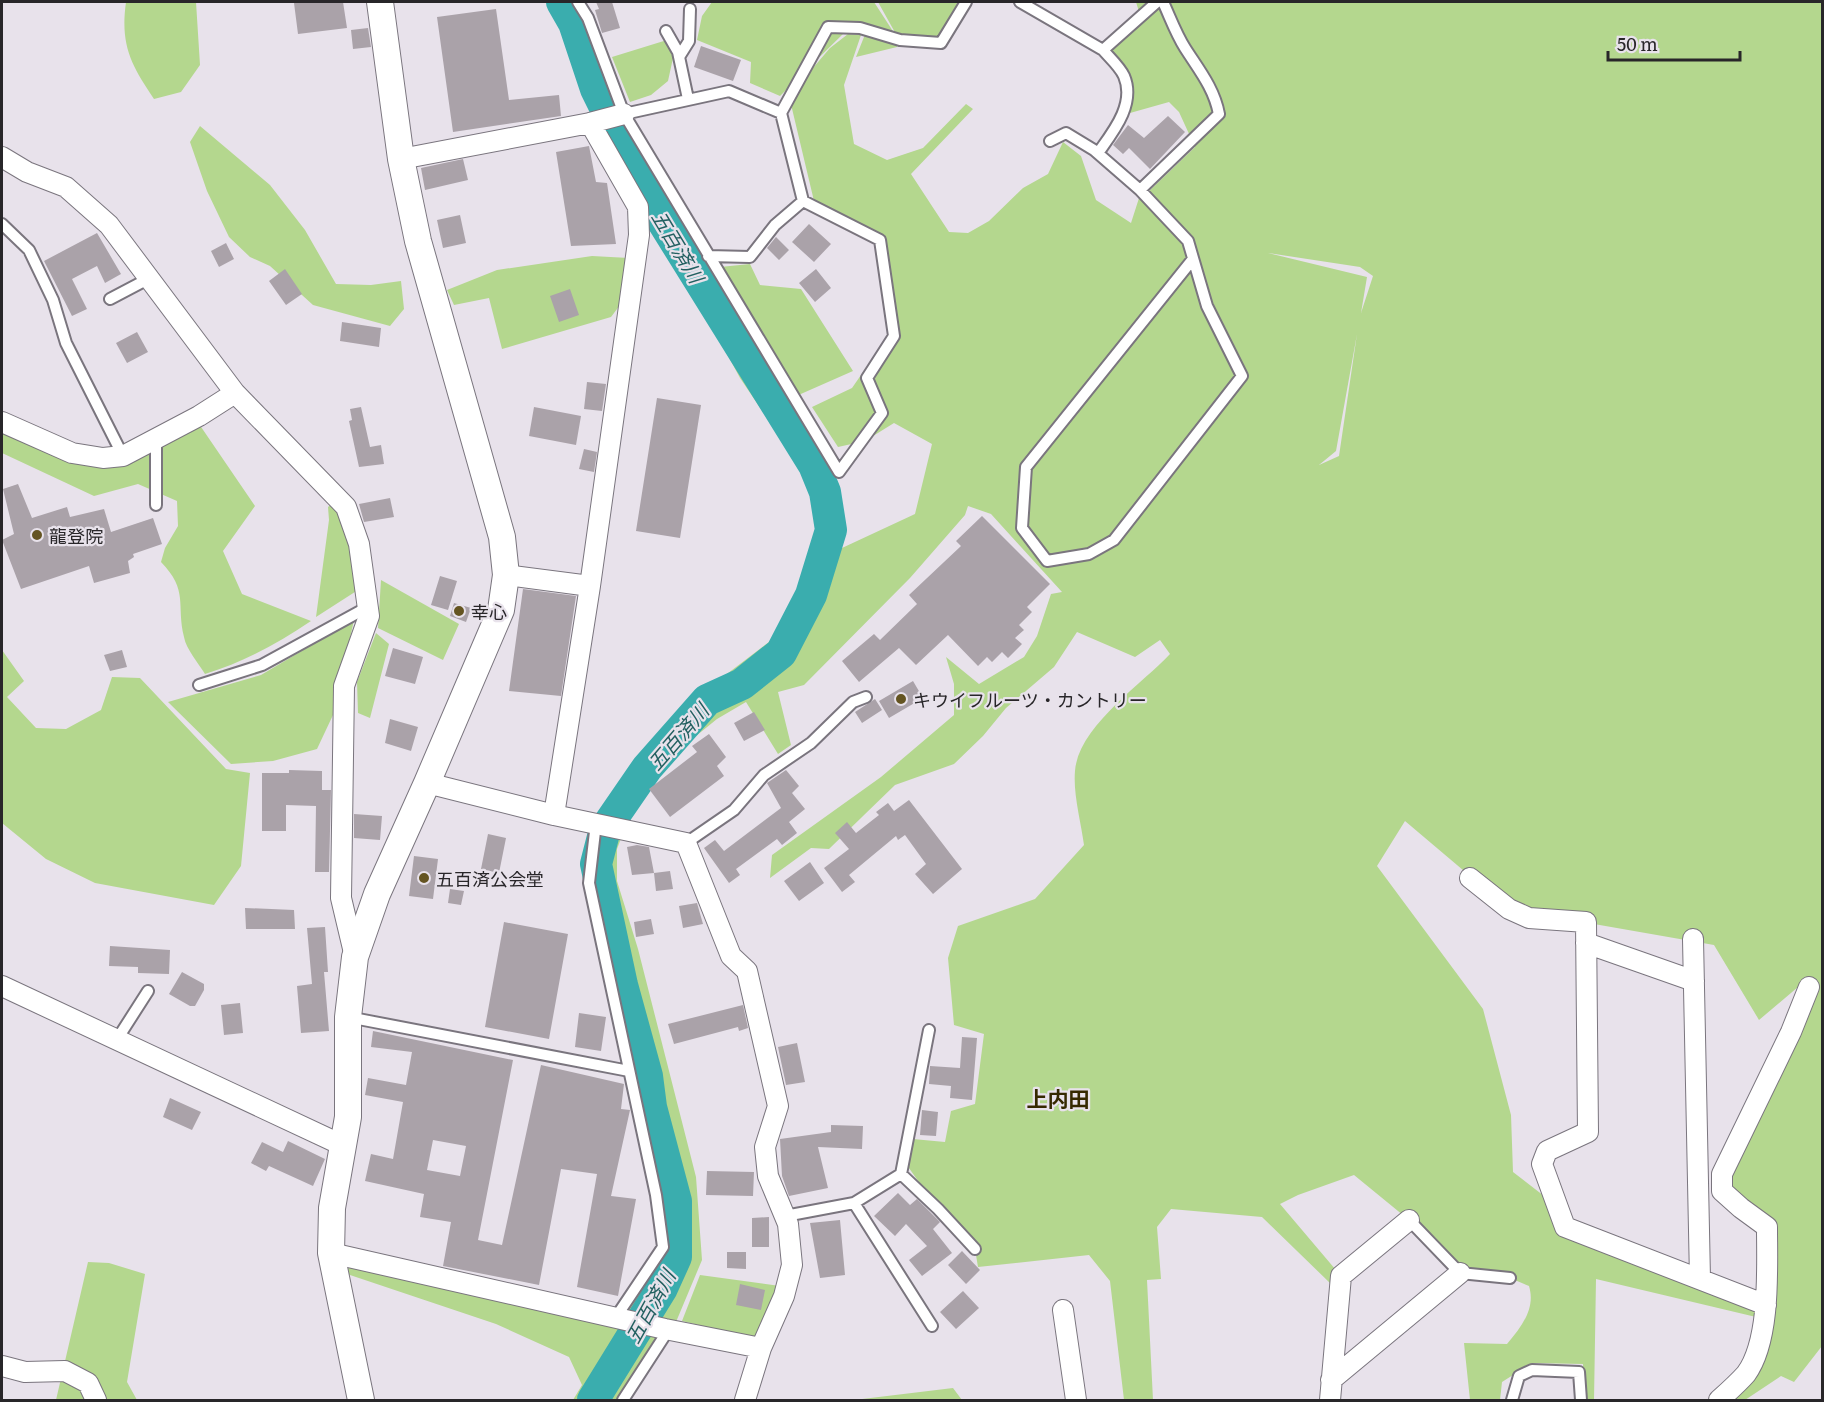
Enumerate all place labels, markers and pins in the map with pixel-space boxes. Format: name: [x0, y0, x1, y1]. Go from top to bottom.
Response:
place label: 龍登院: [49, 522, 103, 549]
marker: 龍登院: [30, 528, 44, 542]
place label: 幸心: [471, 598, 507, 625]
marker: 幸心: [452, 604, 466, 618]
place label: キウイフルーツ・カントリー: [913, 686, 1147, 713]
marker: キウイフルーツ・カントリー: [894, 692, 908, 706]
place label: 五百済公会堂: [436, 865, 544, 892]
marker: 五百済公会堂: [417, 871, 431, 885]

